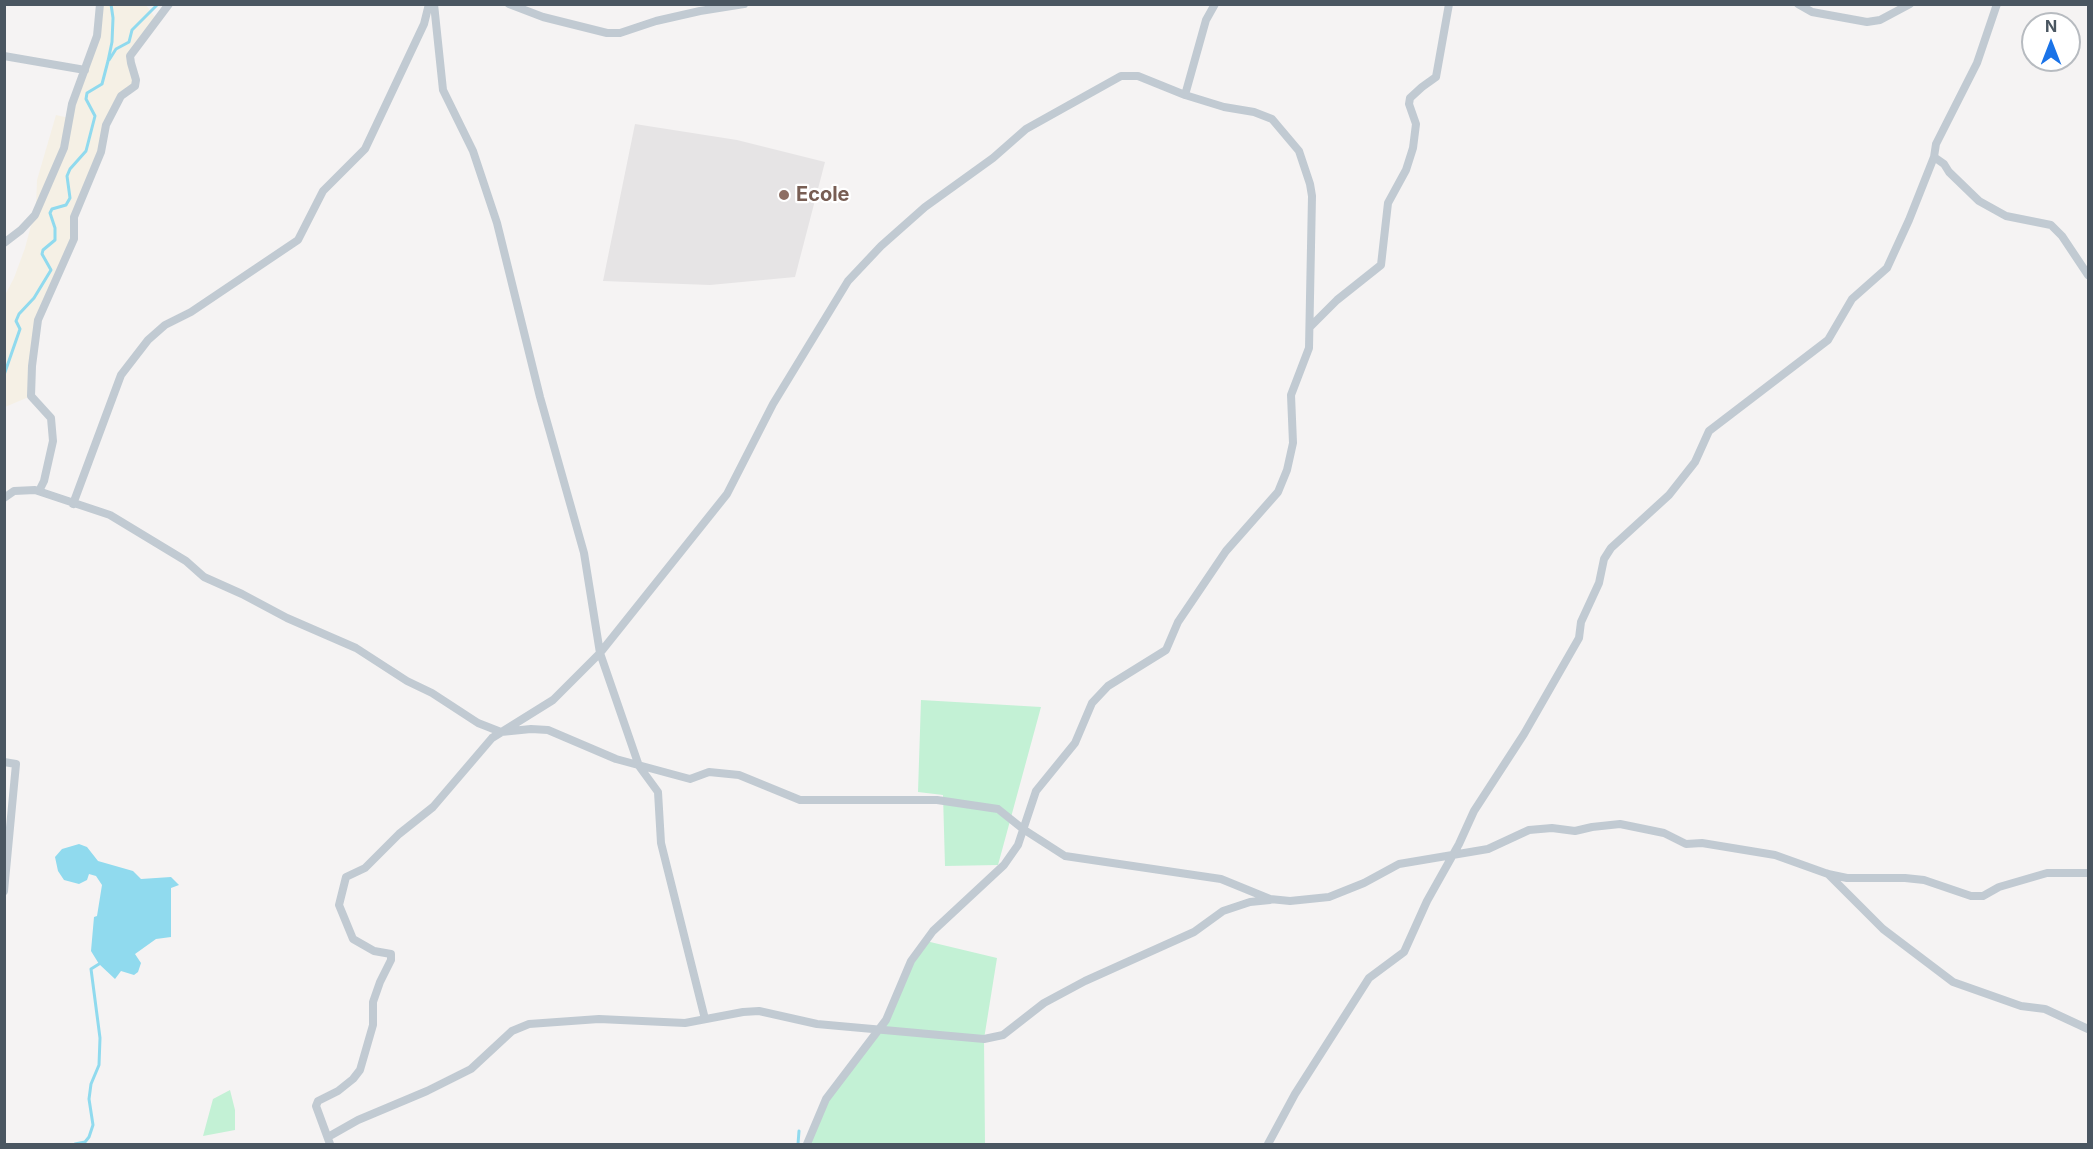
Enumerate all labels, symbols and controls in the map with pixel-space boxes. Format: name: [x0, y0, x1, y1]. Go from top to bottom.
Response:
north arrow: [2021, 12, 2081, 72]
text: N: [2045, 16, 2057, 36]
place label: Ecole: [796, 183, 850, 207]
marker: Ecole: [777, 188, 791, 202]

